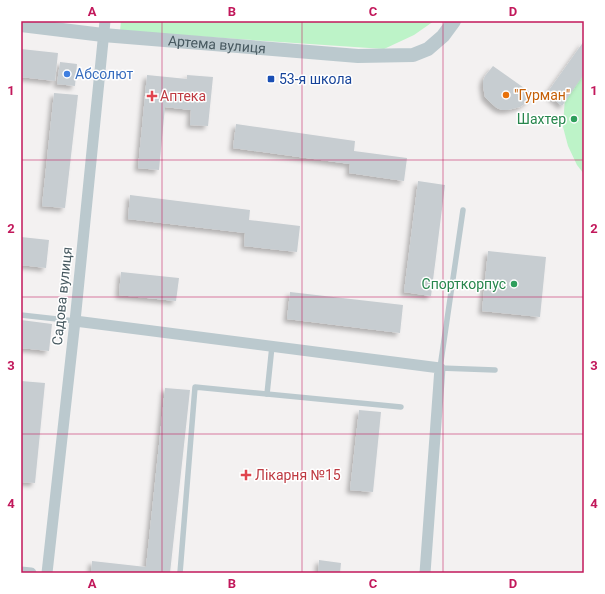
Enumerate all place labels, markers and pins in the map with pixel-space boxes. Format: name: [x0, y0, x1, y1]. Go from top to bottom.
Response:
place label: Абсолют: [75, 66, 134, 82]
marker: Абсолют: [62, 69, 72, 79]
place label: 53-я школа: [279, 71, 352, 87]
marker: 53-я школа: [266, 74, 276, 84]
place label: "Гурман": [514, 87, 570, 103]
place label: Аптека: [160, 88, 206, 104]
marker: "Гурман": [501, 90, 511, 100]
marker: Аптека: [147, 91, 157, 101]
place label: Шахтер: [517, 111, 566, 127]
marker: Шахтер: [569, 114, 579, 124]
place label: Спорткорпус: [422, 276, 506, 292]
marker: Спорткорпус: [509, 279, 519, 289]
place label: Лікарня №15: [255, 467, 341, 483]
marker: Лікарня №15: [240, 469, 252, 481]

